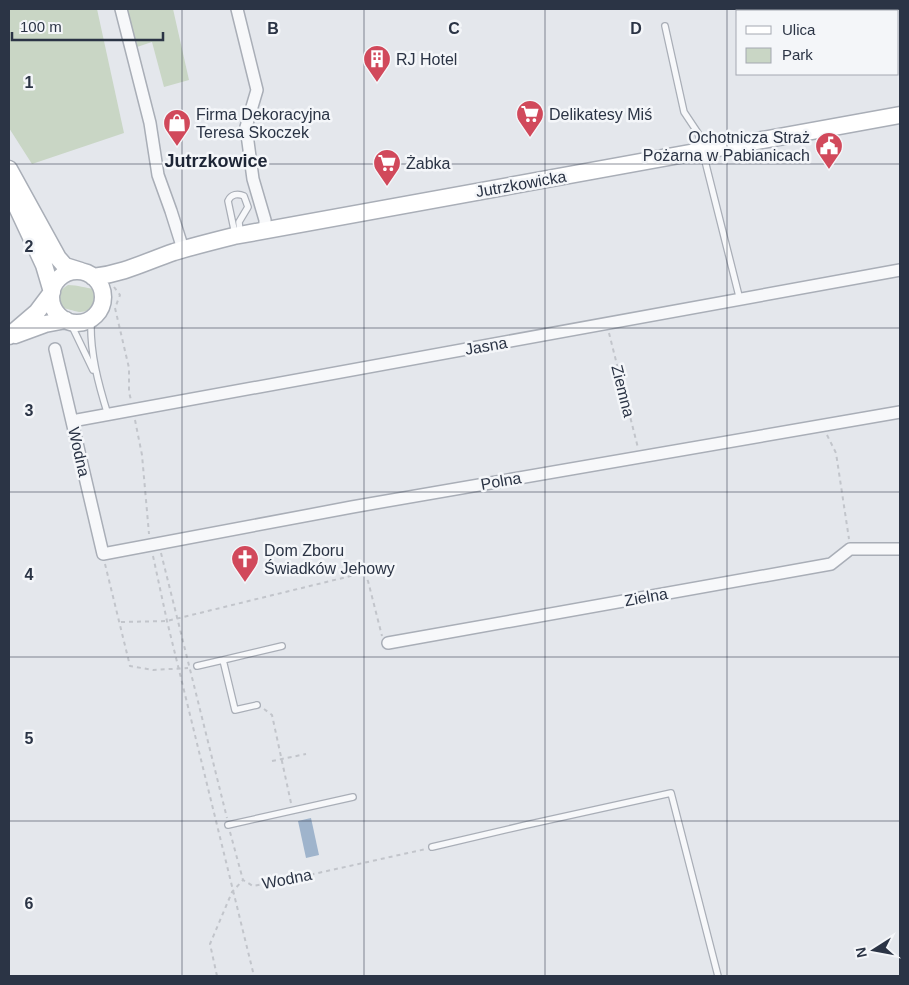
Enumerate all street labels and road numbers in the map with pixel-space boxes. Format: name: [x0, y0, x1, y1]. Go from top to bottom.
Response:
street label: Jutrzkowicka: [474, 168, 568, 200]
street label: Jasna: [463, 334, 509, 358]
street label: Ziemna: [608, 363, 638, 419]
street label: Wodna: [65, 426, 93, 479]
street label: Polna: [479, 469, 523, 493]
street label: Zielna: [623, 585, 669, 609]
street label: Wodna: [261, 866, 313, 892]

